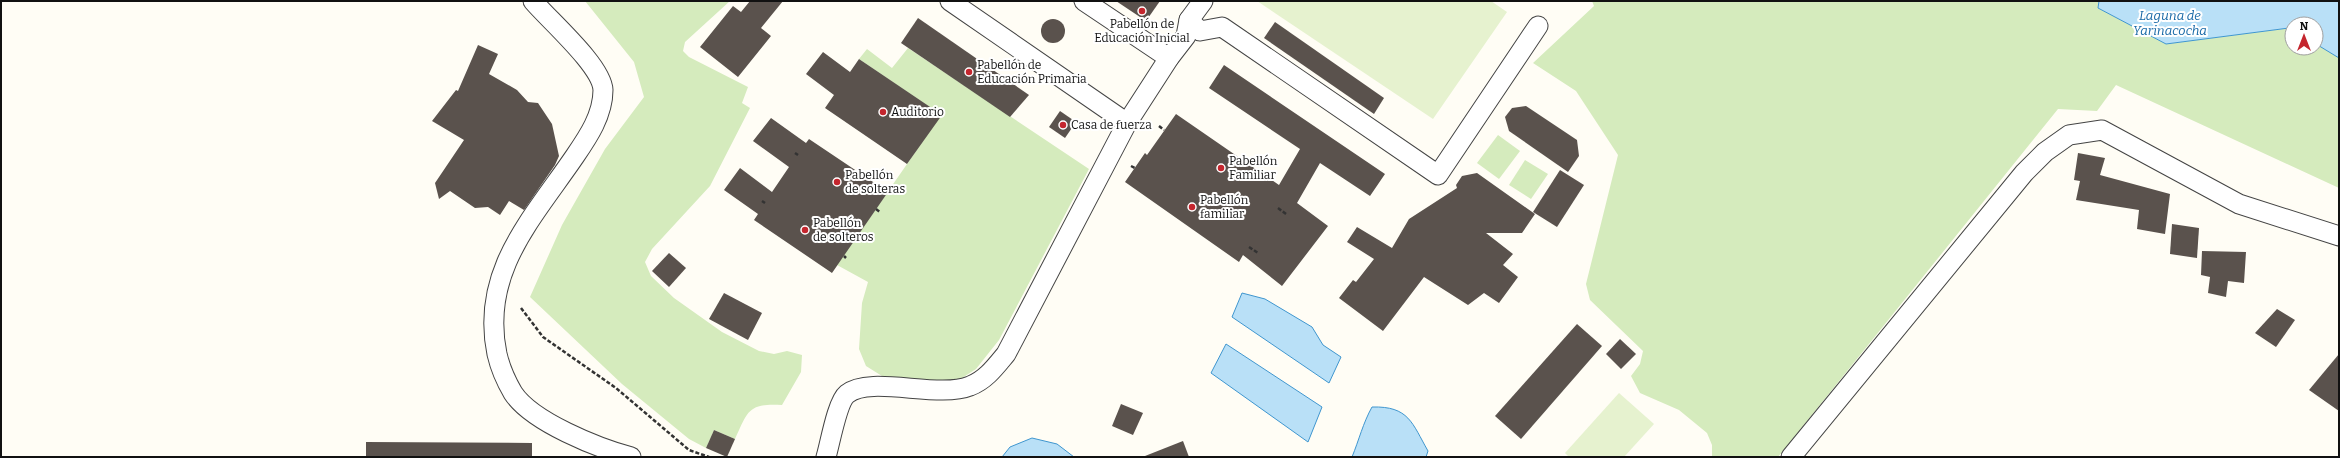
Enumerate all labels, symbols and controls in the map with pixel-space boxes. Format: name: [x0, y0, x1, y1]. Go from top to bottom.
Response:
marker: Pabellón de Educación Inicial: [1137, 6, 1147, 16]
water label: Laguna de Yarinacocha: [2133, 8, 2207, 38]
north arrow: [2284, 16, 2324, 56]
place label: Pabellón de Educación Inicial: [1094, 17, 1190, 45]
text: N: [2300, 20, 2309, 33]
place label: Pabellón de Educación Primaria: [977, 58, 1087, 86]
marker: Pabellón de Educación Primaria: [964, 67, 974, 77]
place label: Auditorio: [891, 105, 944, 119]
marker: Auditorio: [878, 107, 888, 117]
place label: Casa de fuerza: [1071, 118, 1152, 132]
marker: Casa de fuerza: [1058, 120, 1068, 130]
place label: Pabellón Familiar: [1229, 154, 1278, 182]
marker: Pabellón Familiar: [1216, 163, 1226, 173]
place label: Pabellón de solteras: [845, 168, 905, 196]
marker: Pabellón de solteras: [832, 177, 842, 187]
place label: Pabellón familiar: [1200, 193, 1249, 221]
marker: Pabellón familiar: [1187, 202, 1197, 212]
place label: Pabellón de solteros: [813, 216, 874, 244]
marker: Pabellón de solteros: [800, 225, 810, 235]

